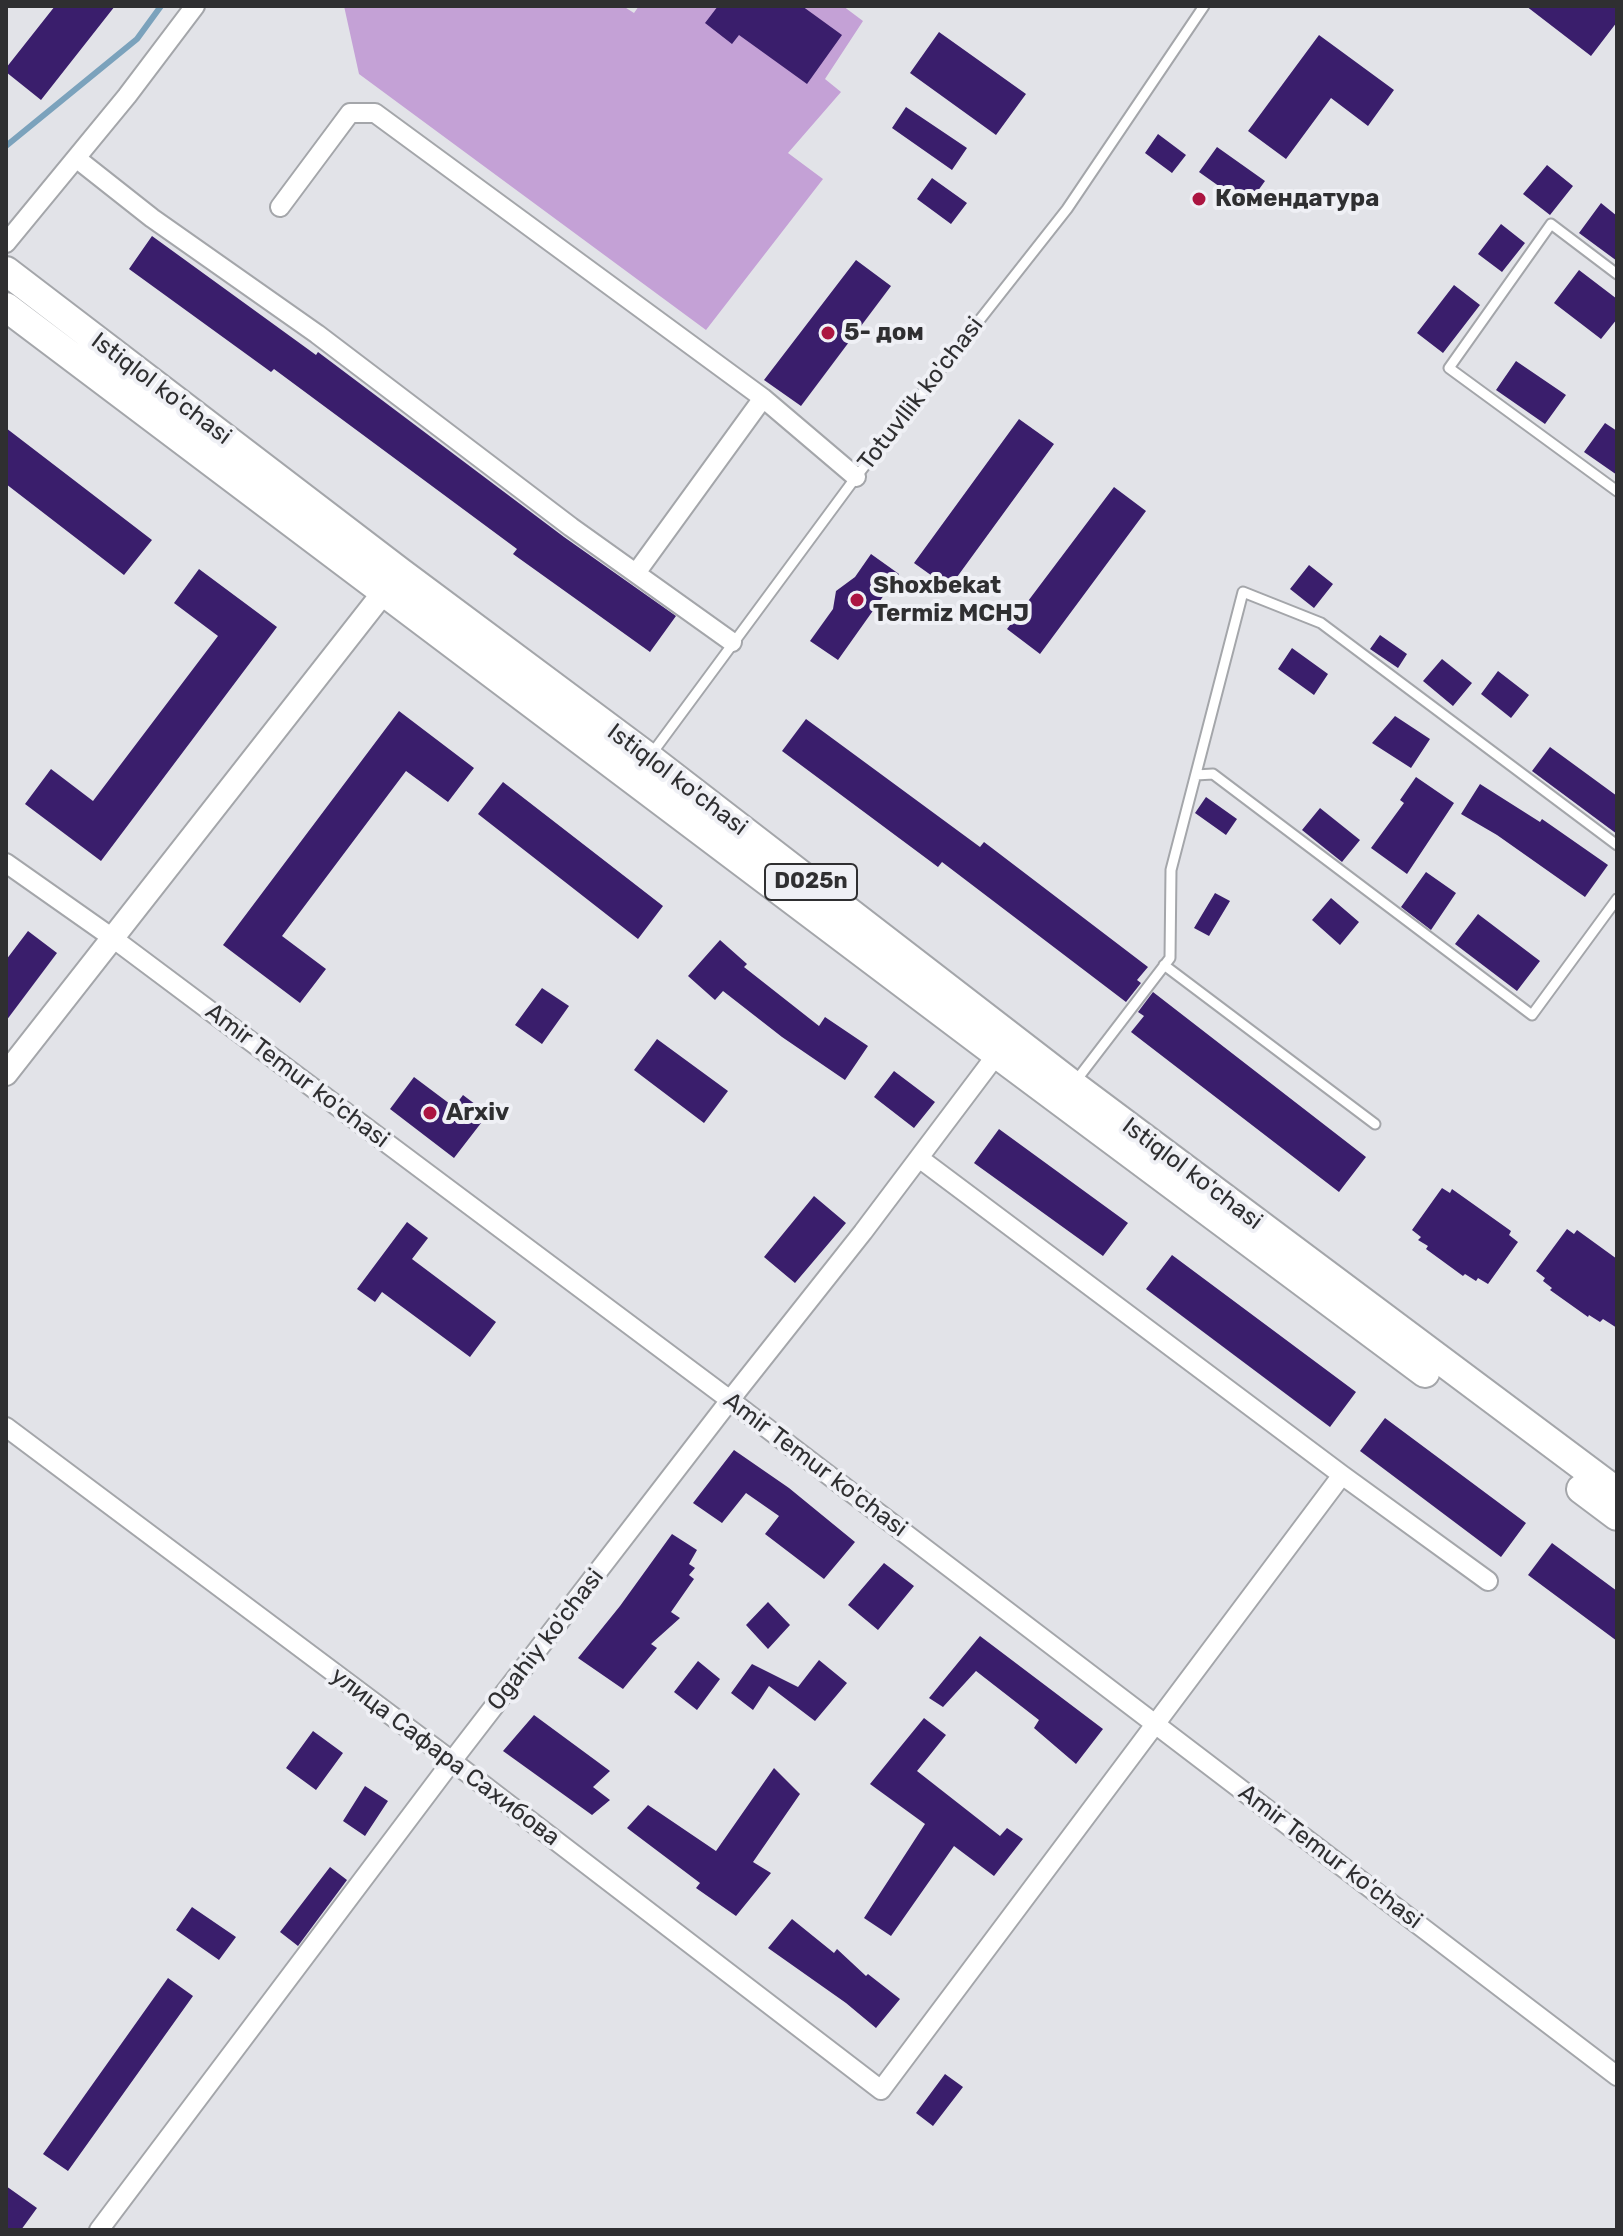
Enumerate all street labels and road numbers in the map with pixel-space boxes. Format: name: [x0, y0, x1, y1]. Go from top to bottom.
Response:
street label: Totuvllik ko'chasi: [852, 312, 990, 476]
street label: Istiqlol ko'chasi: [85, 327, 237, 451]
street label: Istiqlol ko'chasi: [601, 718, 753, 842]
road number: D025n: [765, 864, 857, 900]
street label: Amir Temur ko'chasi: [199, 998, 395, 1154]
street label: Istiqlol ko'chasi: [1116, 1112, 1268, 1236]
street label: Amir Temur ko'chasi: [717, 1387, 913, 1543]
street label: Ogahiy ko'chasi: [482, 1563, 610, 1717]
street label: улица Сафара Сахибова: [325, 1661, 565, 1853]
street label: Amir Temur ko'chasi: [1232, 1779, 1428, 1935]

